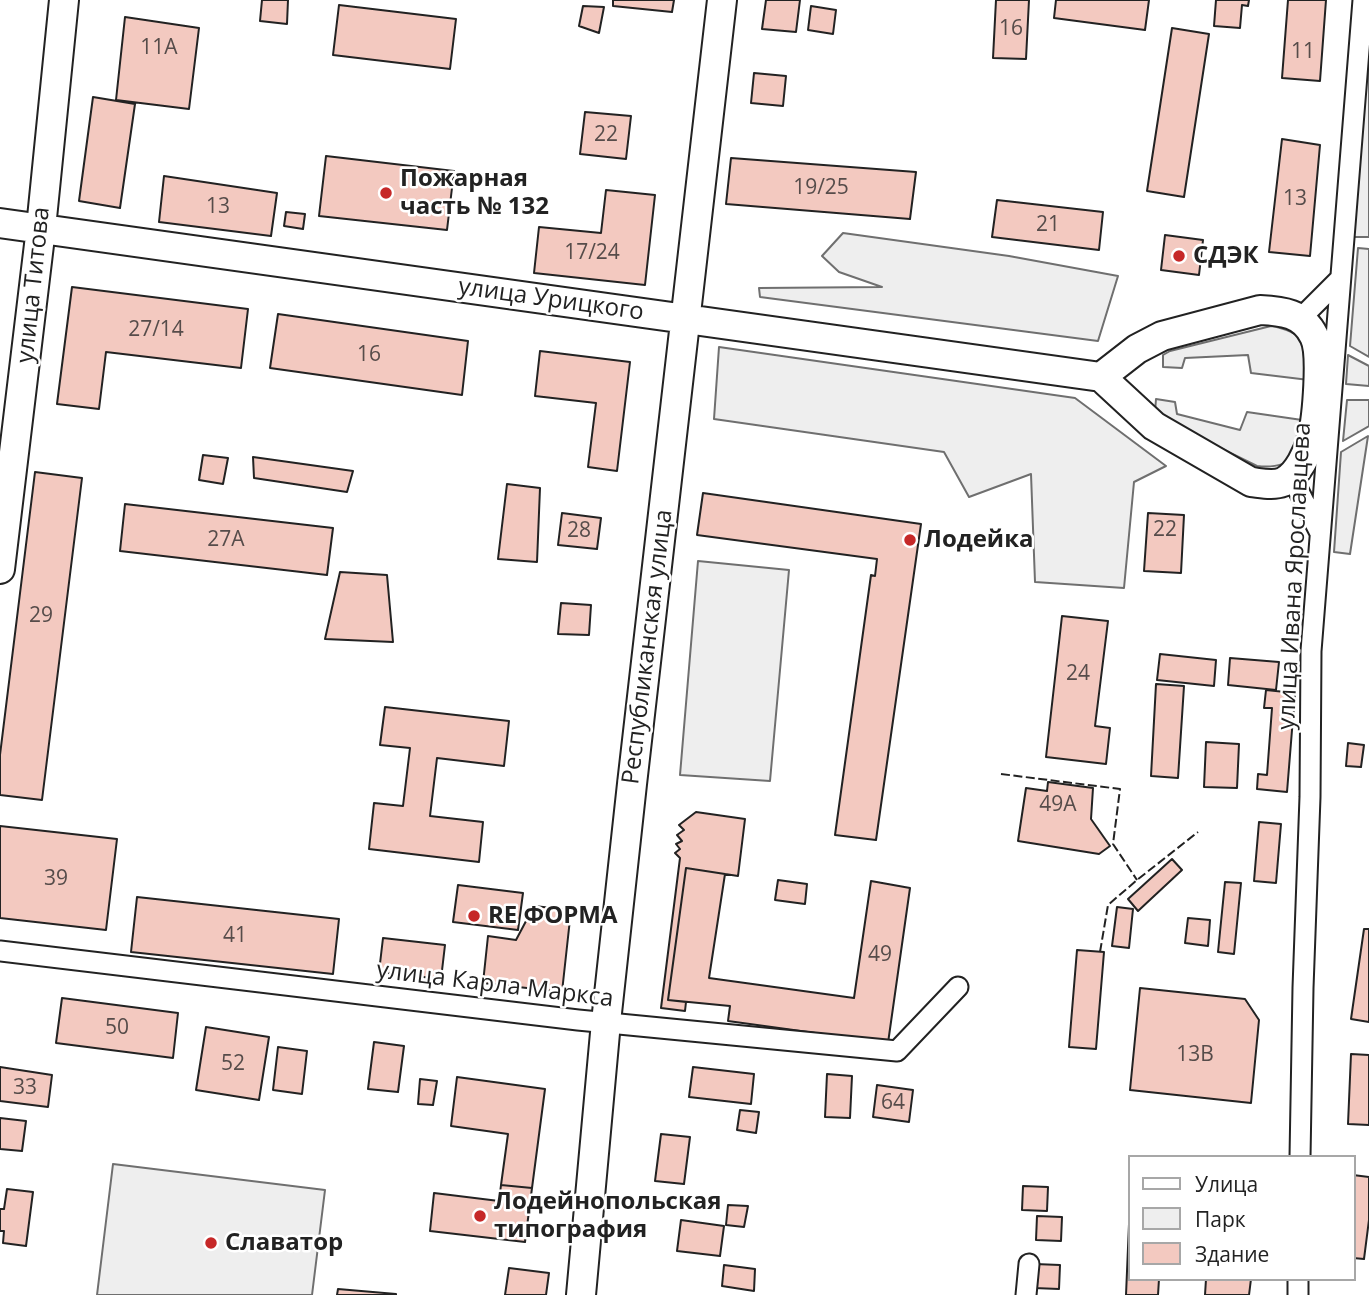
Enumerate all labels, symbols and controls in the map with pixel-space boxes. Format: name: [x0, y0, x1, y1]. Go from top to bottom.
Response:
house number: 16: [999, 16, 1023, 42]
house number: 11А: [140, 35, 178, 61]
house number: 11: [1291, 39, 1315, 65]
house number: 22: [594, 122, 618, 148]
place label: Пожарная часть № 132: [400, 165, 549, 221]
house number: 19/25: [793, 175, 849, 201]
marker: Пожарная часть № 132: [378, 185, 394, 201]
house number: 13: [1283, 186, 1307, 212]
house number: 13: [206, 194, 230, 220]
street label: улица Титова: [11, 205, 57, 365]
house number: 21: [1036, 212, 1060, 238]
house number: 17/24: [564, 240, 620, 266]
place label: СДЭК: [1193, 242, 1259, 270]
marker: СДЭК: [1171, 248, 1187, 264]
street label: улица Урицкого: [456, 273, 646, 327]
house number: 27/14: [128, 317, 184, 343]
house number: 16: [357, 342, 381, 368]
street label: улица Ивана Ярославцева: [1273, 421, 1317, 731]
street label: Республиканская улица: [617, 508, 679, 786]
house number: 22: [1153, 517, 1177, 543]
house number: 28: [567, 518, 591, 544]
place label: Лодейка: [924, 526, 1034, 554]
house number: 27А: [207, 527, 245, 553]
marker: Лодейка: [902, 532, 918, 548]
house number: 29: [29, 603, 53, 629]
house number: 24: [1066, 661, 1090, 687]
house number: 49А: [1039, 792, 1077, 818]
house number: 39: [44, 866, 68, 892]
place label: RE ФОРМА: [488, 902, 618, 930]
marker: RE ФОРМА: [466, 908, 482, 924]
house number: 41: [223, 923, 247, 949]
house number: 49: [868, 942, 892, 968]
street label: улица Карла Маркса: [375, 956, 615, 1014]
house number: 50: [105, 1015, 129, 1041]
house number: 13В: [1176, 1042, 1214, 1068]
house number: 52: [221, 1051, 245, 1077]
house number: 33: [13, 1075, 37, 1101]
house number: 64: [881, 1090, 905, 1116]
legend: [1128, 1155, 1355, 1281]
text: Улица: [1195, 1170, 1258, 1198]
place label: Лодейнопольская типография: [494, 1188, 722, 1244]
text: Парк: [1195, 1205, 1246, 1233]
marker: Лодейнопольская типография: [472, 1208, 488, 1224]
place label: Славатор: [225, 1229, 343, 1257]
marker: Славатор: [203, 1235, 219, 1251]
text: Здание: [1195, 1240, 1269, 1268]

